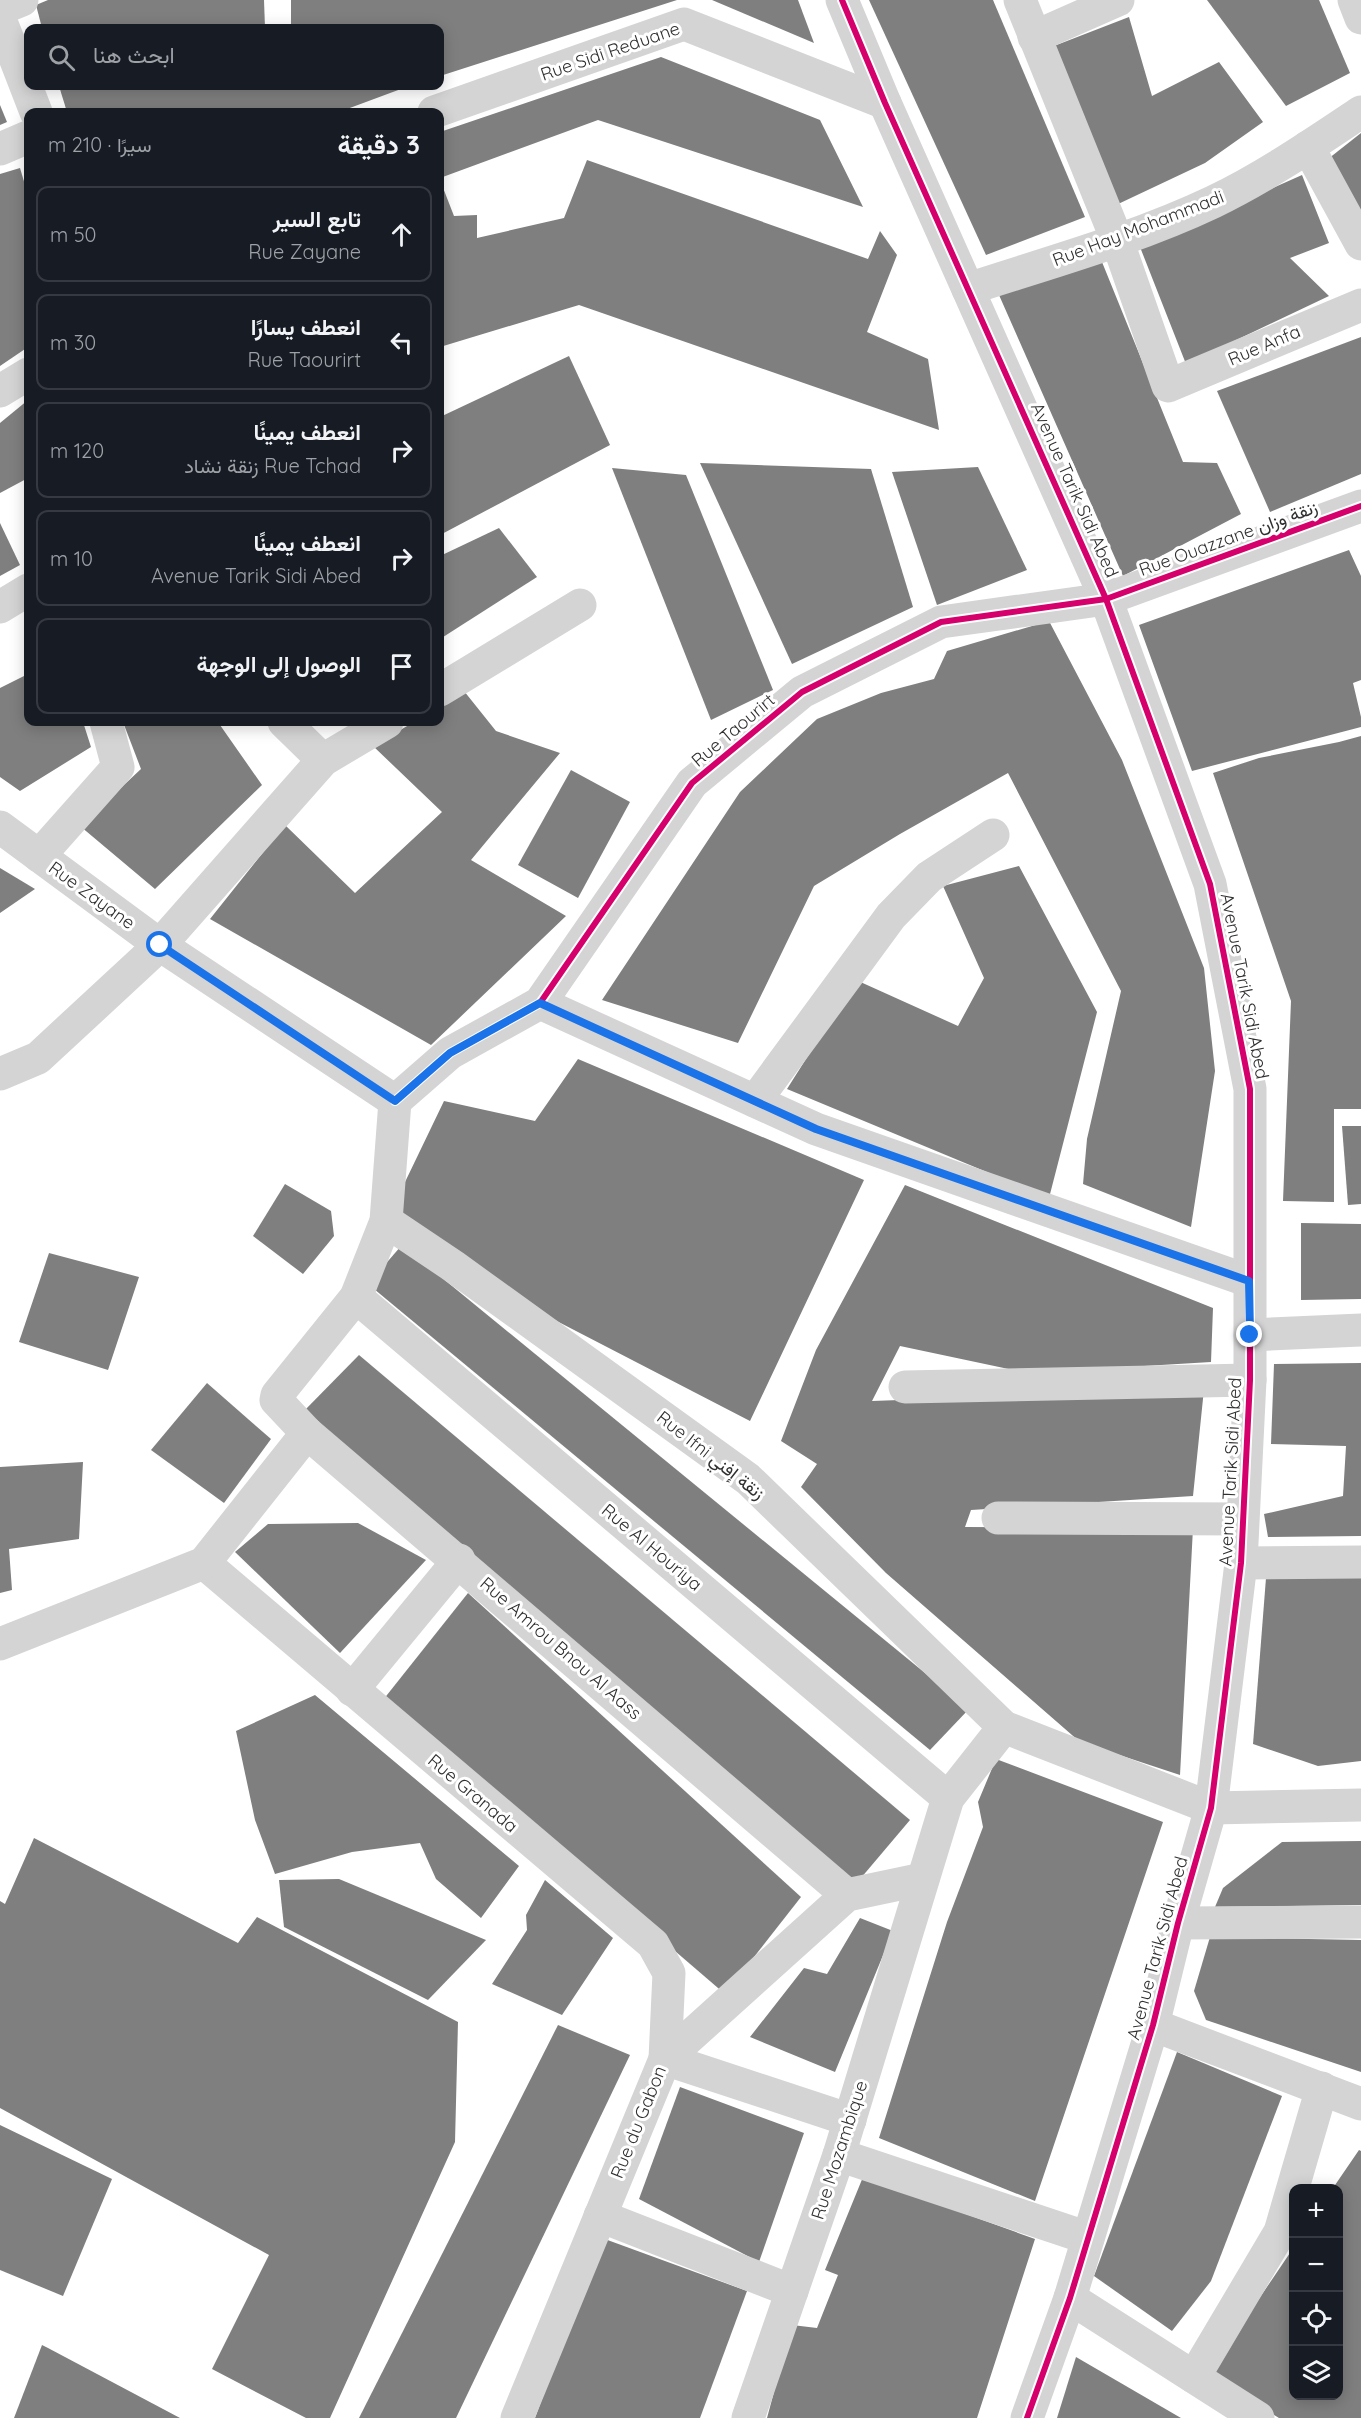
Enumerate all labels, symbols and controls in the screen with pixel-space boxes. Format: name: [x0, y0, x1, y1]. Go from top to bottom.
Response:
street label: Rue Sidi Reduane: [537, 16, 683, 86]
search box: [24, 24, 444, 90]
icon: search: [45, 41, 78, 74]
text: ابحث هنا: [93, 41, 175, 69]
text: 3 دقيقة: [337, 128, 420, 161]
text: سيرًا · 210 m: [48, 132, 152, 157]
street label: Rue Hay Mohammadi: [1049, 185, 1227, 271]
text: تابع السير: [273, 205, 361, 233]
icon: ahead: [385, 218, 418, 251]
text: 50 m: [50, 222, 97, 247]
text: Rue Zayane: [248, 239, 361, 264]
text: انعطف يسارًا: [251, 313, 361, 341]
street label: Rue Anfa: [1224, 319, 1304, 371]
icon: left: [385, 326, 418, 359]
text: 30 m: [50, 330, 96, 355]
text: Rue Taourirt: [248, 347, 361, 372]
street label: Avenue Tarik Sidi Abed: [1026, 399, 1124, 581]
text: انعطف يمينًا: [253, 418, 361, 446]
icon: right: [385, 434, 418, 467]
text: 120 m: [50, 438, 104, 463]
text: Rue Tchad زنقة نشاد: [184, 453, 361, 478]
street label: Rue Ouazzane زنقة وزان: [1136, 495, 1320, 581]
text: انعطف يمينًا: [253, 529, 361, 557]
icon: right: [385, 542, 418, 575]
text: 10 m: [50, 546, 93, 571]
text: Avenue Tarik Sidi Abed: [151, 563, 361, 588]
text: الوصول إلى الوجهة: [197, 650, 361, 678]
icon: arrive: [385, 650, 418, 683]
street label: Rue Taourirt: [686, 688, 780, 772]
street label: Rue Zayane: [44, 856, 140, 934]
street label: Avenue Tarik Sidi Abed: [1216, 891, 1274, 1081]
route start: [146, 931, 172, 957]
route end: [1236, 1321, 1262, 1347]
street label: Avenue Tarik Sidi Abed: [1214, 1377, 1246, 1567]
street label: Rue Ifni زنقة إفني: [650, 1406, 770, 1507]
street label: Rue Al Houriya: [597, 1498, 707, 1596]
street label: Rue Amrou Bnou Al Aass: [476, 1572, 646, 1724]
street label: Rue Granada: [423, 1749, 523, 1837]
street label: Avenue Tarik Sidi Abed: [1121, 1854, 1193, 2042]
street label: Rue du Gabon: [605, 2062, 671, 2182]
street label: Rue Mozambique: [806, 2078, 872, 2222]
map controls: [1289, 2184, 1343, 2400]
button: +: [1289, 2184, 1343, 2238]
button: −: [1289, 2238, 1343, 2292]
button: locate: [1289, 2292, 1343, 2346]
button: layers: [1289, 2346, 1343, 2400]

